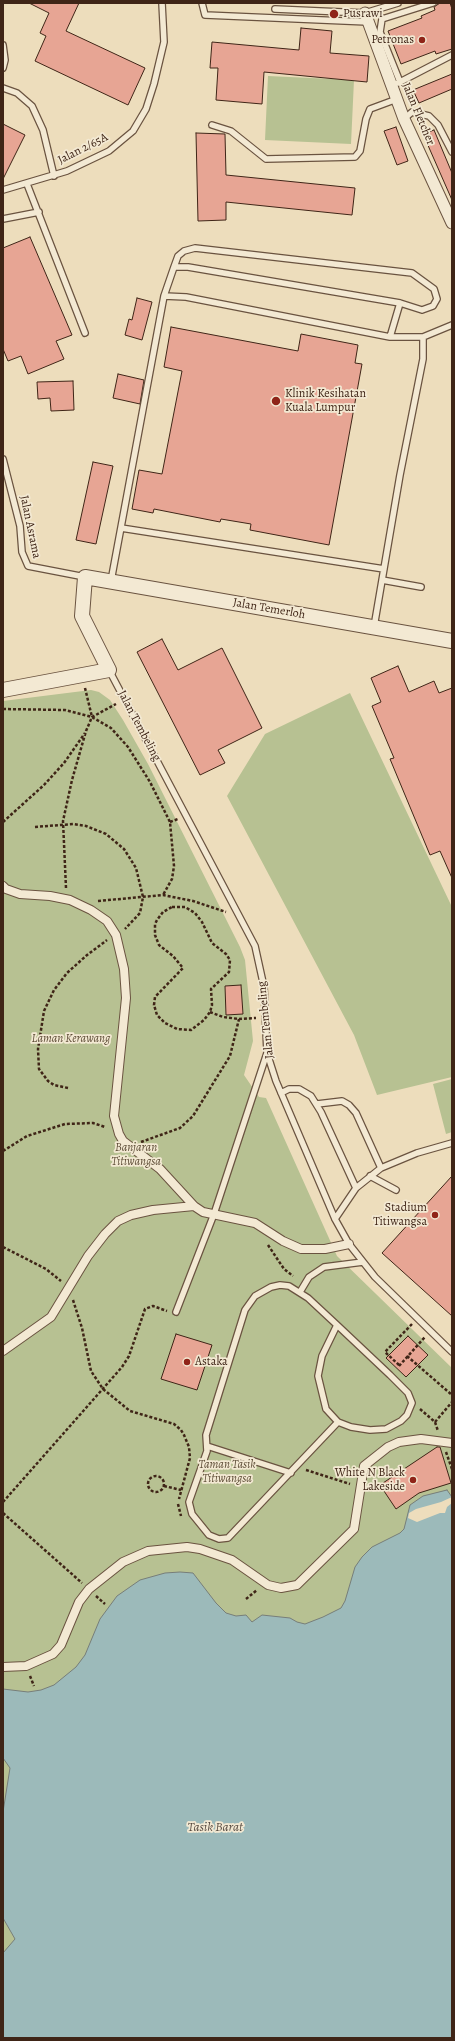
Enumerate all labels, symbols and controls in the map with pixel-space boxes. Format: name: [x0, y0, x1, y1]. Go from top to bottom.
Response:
place label: Pusrawi: [343, 7, 383, 21]
marker: Pusrawi: [328, 8, 340, 20]
place label: Petronas: [371, 33, 414, 47]
marker: Petronas: [417, 35, 427, 45]
street label: Jalan Fletcher: [398, 81, 438, 147]
street label: Jalan 2/65A: [56, 130, 110, 168]
place label: Klinik Kesihatan Kuala Lumpur: [285, 387, 366, 415]
marker: Klinik Kesihatan Kuala Lumpur: [270, 395, 282, 407]
street label: Jalan Asrama: [16, 494, 44, 560]
street label: Jalan Temerloh: [232, 596, 306, 622]
street label: Jalan Tembeling: [114, 688, 164, 764]
street label: Jalan Tembeling: [255, 980, 277, 1060]
park label: Laman Kerawang: [32, 1032, 110, 1046]
park label: Banjaran Titiwangsa: [111, 1141, 161, 1169]
place label: Stadium Titiwangsa: [373, 1201, 427, 1229]
marker: Stadium Titiwangsa: [430, 1210, 440, 1220]
place label: Astaka: [195, 1355, 228, 1369]
marker: Astaka: [182, 1357, 192, 1367]
park label: Taman Tasik Titiwangsa: [198, 1458, 256, 1486]
place label: White N Black Lakeside: [335, 1466, 405, 1494]
marker: White N Black Lakeside: [408, 1475, 418, 1485]
water label: Tasik Barat: [187, 1820, 243, 1836]

